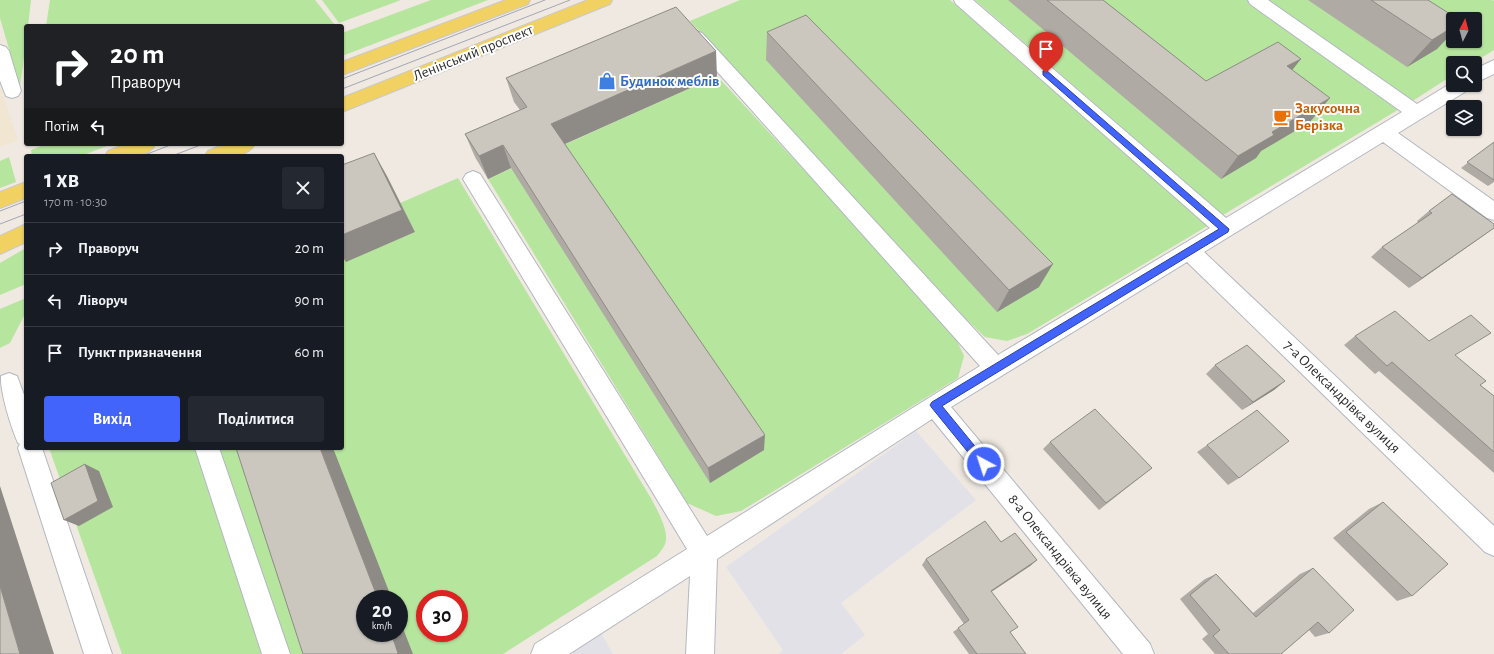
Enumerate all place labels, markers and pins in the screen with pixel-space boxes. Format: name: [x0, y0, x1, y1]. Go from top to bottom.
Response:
pin: [1029, 32, 1063, 73]
shop icon: Будинок меблів: [597, 71, 617, 91]
place label: Будинок меблів: [620, 74, 719, 89]
place label: Закусочна Берізка: [1295, 101, 1360, 133]
cafe icon: Закусочна Берізка: [1272, 107, 1292, 127]

